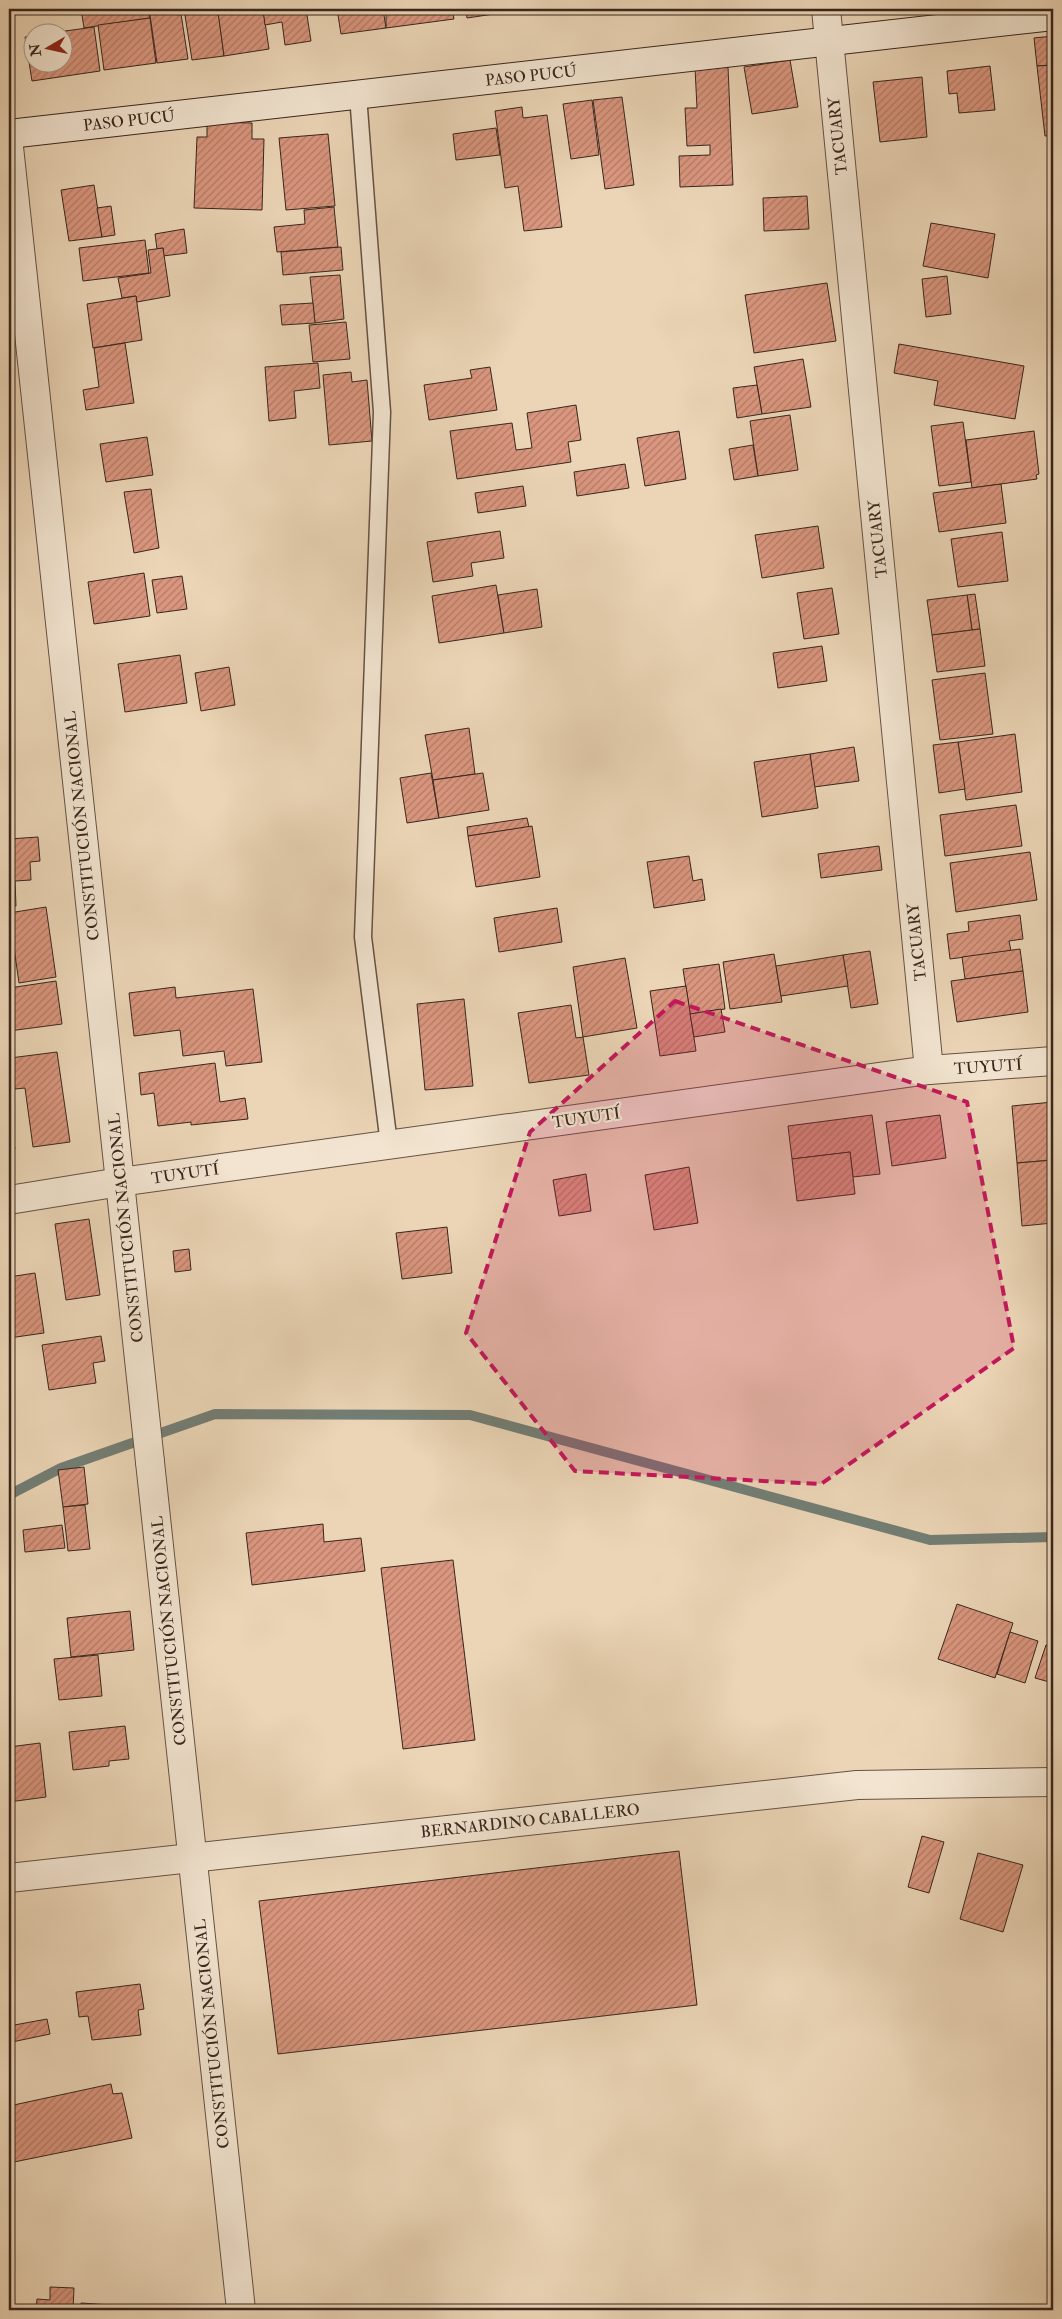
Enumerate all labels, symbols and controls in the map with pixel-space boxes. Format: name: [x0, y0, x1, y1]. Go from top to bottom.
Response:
north arrow: [22, 22, 72, 72]
text: N: [26, 42, 45, 58]
street label: PASO PUCÚ: [484, 60, 579, 91]
street label: TACUARY: [824, 95, 852, 176]
street label: PASO PUCÚ: [82, 105, 177, 136]
street label: TACUARY: [864, 498, 892, 579]
street label: CONSTITUCIÓN NACIONAL: [59, 710, 104, 942]
street label: TACUARY: [903, 901, 931, 982]
street label: TUYUTÍ: [953, 1055, 1024, 1079]
street label: TUYUTÍ: [551, 1103, 623, 1133]
street label: CONSTITUCIÓN NACIONAL: [103, 1112, 148, 1344]
street label: TUYUTÍ: [150, 1159, 222, 1189]
street label: CONSTITUCIÓN NACIONAL: [146, 1515, 191, 1747]
street label: BERNARDINO CABALLERO: [420, 1800, 641, 1842]
street label: CONSTITUCIÓN NACIONAL: [189, 1918, 234, 2150]

